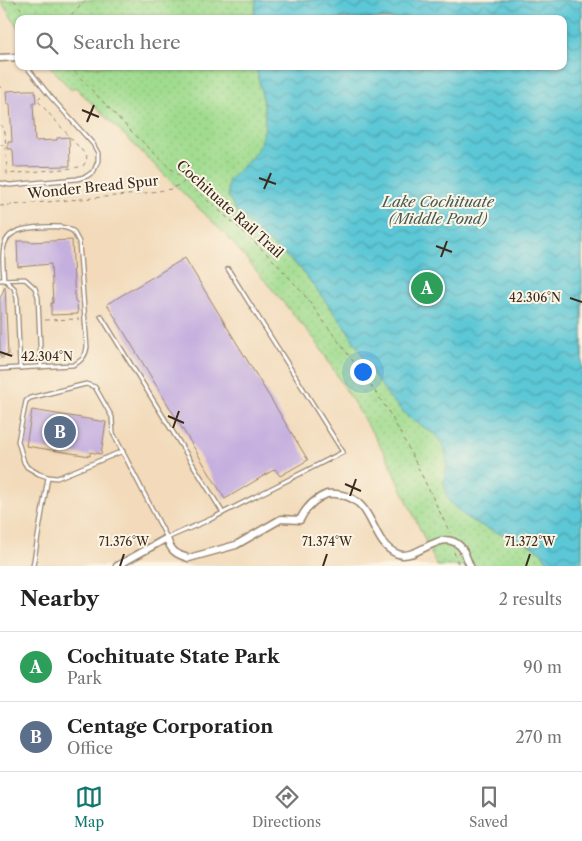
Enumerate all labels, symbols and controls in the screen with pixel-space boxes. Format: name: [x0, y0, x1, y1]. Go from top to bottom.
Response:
search box: [15, 15, 567, 70]
icon: search: [33, 29, 61, 57]
text: Search here: [73, 31, 181, 54]
street label: Cochituate Rail Trail: [173, 156, 287, 262]
street label: Wonder Bread Spur: [26, 171, 159, 203]
water label: Lake Cochituate (Middle Pond): [381, 192, 495, 228]
pin: A: [411, 269, 443, 307]
text: 42.306°N: [509, 290, 561, 305]
text: 42.304°N: [21, 349, 73, 364]
your location: [350, 359, 376, 385]
pin: B: [44, 413, 76, 451]
text: 71.376°W: [99, 534, 150, 549]
text: 71.374°W: [302, 534, 353, 549]
text: 71.372°W: [505, 534, 556, 549]
text: Nearby: [20, 586, 99, 611]
text: 2 results: [499, 589, 562, 609]
text: Cochituate State Park: [67, 645, 280, 668]
text: A: [30, 657, 42, 677]
text: 90 m: [523, 657, 562, 677]
text: Park: [67, 668, 102, 688]
text: Centage Corporation: [67, 715, 273, 738]
text: B: [30, 727, 42, 747]
text: 270 m: [516, 727, 562, 747]
text: Office: [67, 738, 113, 758]
tab: Map: [74, 783, 104, 831]
tab: Directions: [252, 783, 321, 831]
tab: Saved: [469, 783, 508, 831]

